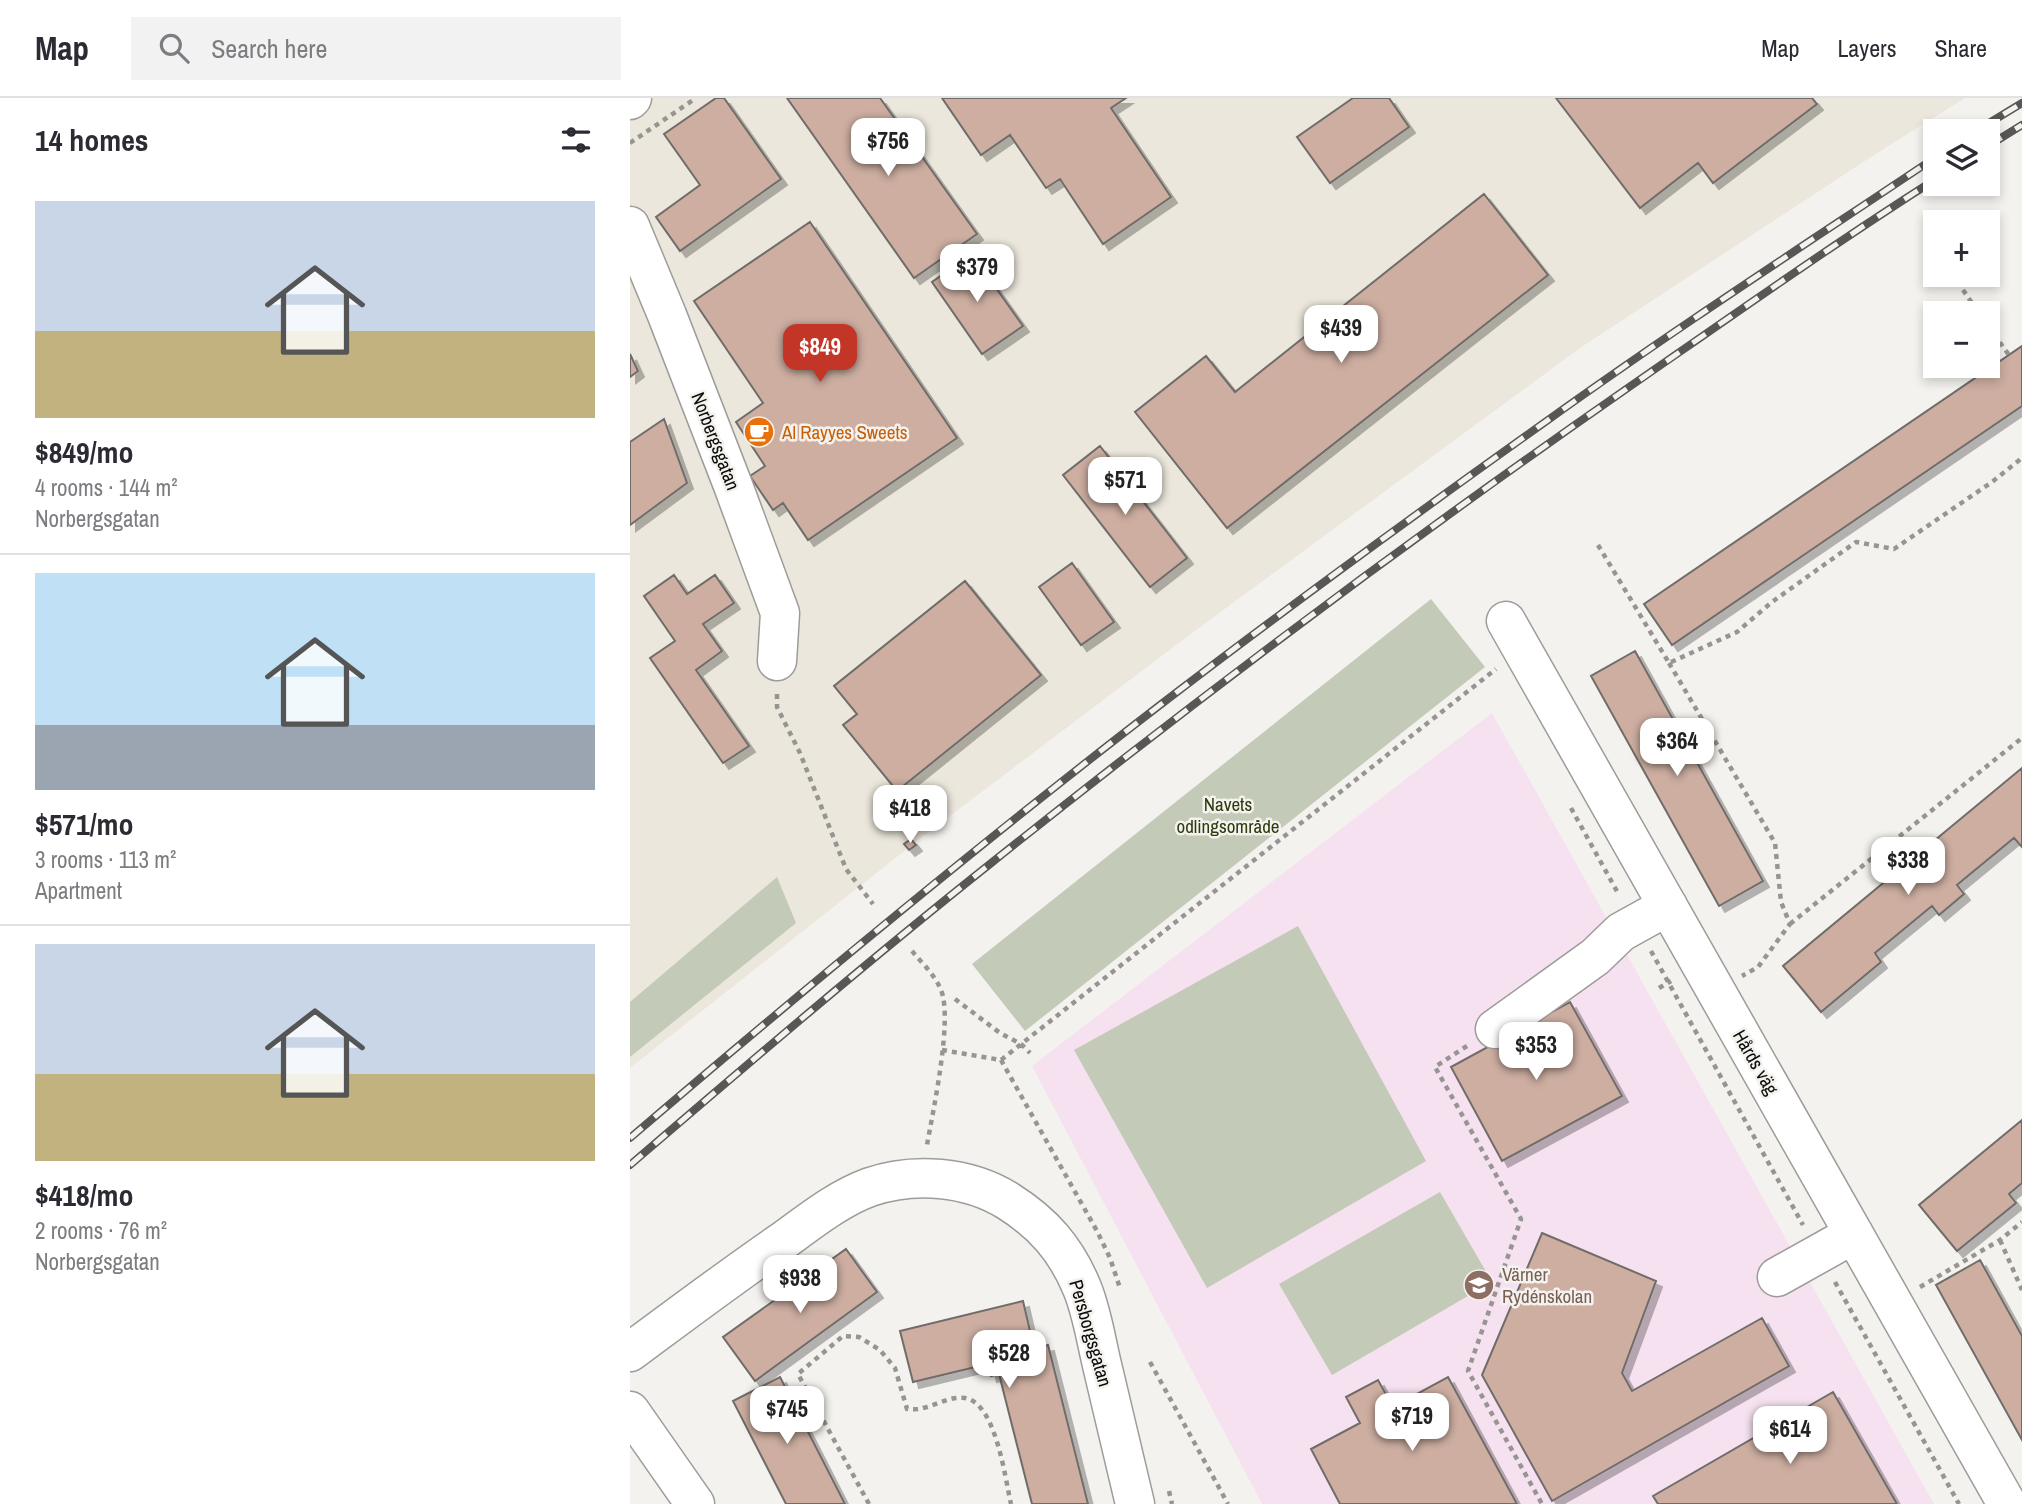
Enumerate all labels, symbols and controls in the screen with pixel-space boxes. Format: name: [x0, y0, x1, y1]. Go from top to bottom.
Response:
search box: [131, 17, 621, 80]
text: Map: [35, 26, 89, 70]
icon: search: [155, 29, 193, 67]
text: Search here: [211, 31, 327, 66]
text: Map: [1761, 32, 1799, 64]
text: Layers: [1837, 32, 1896, 64]
text: Share: [1934, 32, 1987, 64]
pin: $756: [847, 118, 929, 178]
map controls: [1923, 119, 2000, 378]
button: layers: [1923, 119, 2000, 196]
text: 14 homes: [35, 120, 149, 160]
icon: filters: [557, 121, 595, 159]
text: $756: [867, 125, 909, 156]
button: +: [1923, 210, 2000, 287]
pin: $379: [936, 244, 1018, 304]
icon: home: [252, 247, 378, 373]
text: $379: [956, 251, 998, 282]
button: −: [1923, 301, 2000, 378]
pin: $439: [1300, 306, 1382, 365]
text: $439: [1320, 312, 1362, 343]
pin: $849: [779, 324, 861, 384]
text: $849: [799, 331, 841, 362]
street label: Norbergsgatan: [685, 388, 747, 494]
cafe icon: Al Rayyes Sweets: [742, 415, 776, 449]
place label: Al Rayyes Sweets: [781, 419, 908, 445]
text: $849/mo: [35, 432, 133, 472]
pin: $571: [1084, 458, 1166, 517]
text: $571: [1104, 464, 1146, 495]
text: 4 rooms · 144 m²: [35, 472, 178, 503]
text: Norbergsgatan: [35, 503, 160, 534]
icon: home: [252, 619, 378, 745]
pin: $364: [1636, 718, 1718, 778]
text: $364: [1656, 725, 1698, 756]
pin: $418: [869, 786, 951, 845]
park label: Navets odlingsområde: [1176, 791, 1280, 839]
text: $418: [889, 792, 931, 823]
text: $571/mo: [35, 804, 133, 844]
pin: $338: [1867, 838, 1949, 897]
text: 3 rooms · 113 m²: [35, 844, 176, 875]
text: $338: [1887, 844, 1929, 875]
text: Apartment: [35, 875, 122, 906]
icon: home: [252, 990, 378, 1116]
pin: $353: [1495, 1023, 1577, 1082]
street label: Hårds väg: [1727, 1025, 1785, 1100]
text: $353: [1515, 1029, 1557, 1060]
text: $418/mo: [35, 1175, 133, 1215]
text: 2 rooms · 76 m²: [35, 1215, 167, 1246]
text: Norbergsgatan: [35, 1246, 160, 1277]
pin: $938: [759, 1256, 841, 1315]
place label: Värner Rydénskolan: [1502, 1261, 1592, 1309]
text: $938: [779, 1262, 821, 1293]
school or university icon: Värner Rydénskolan: [1462, 1268, 1496, 1302]
street label: Persborgsgatan: [1063, 1277, 1119, 1389]
pin: $528: [968, 1330, 1050, 1390]
text: $528: [988, 1337, 1030, 1368]
pin: $745: [746, 1386, 828, 1446]
text: $745: [766, 1393, 808, 1424]
pin: $719: [1371, 1394, 1453, 1453]
text: $719: [1391, 1400, 1433, 1431]
pin: $614: [1749, 1406, 1831, 1466]
text: $614: [1769, 1413, 1811, 1444]

